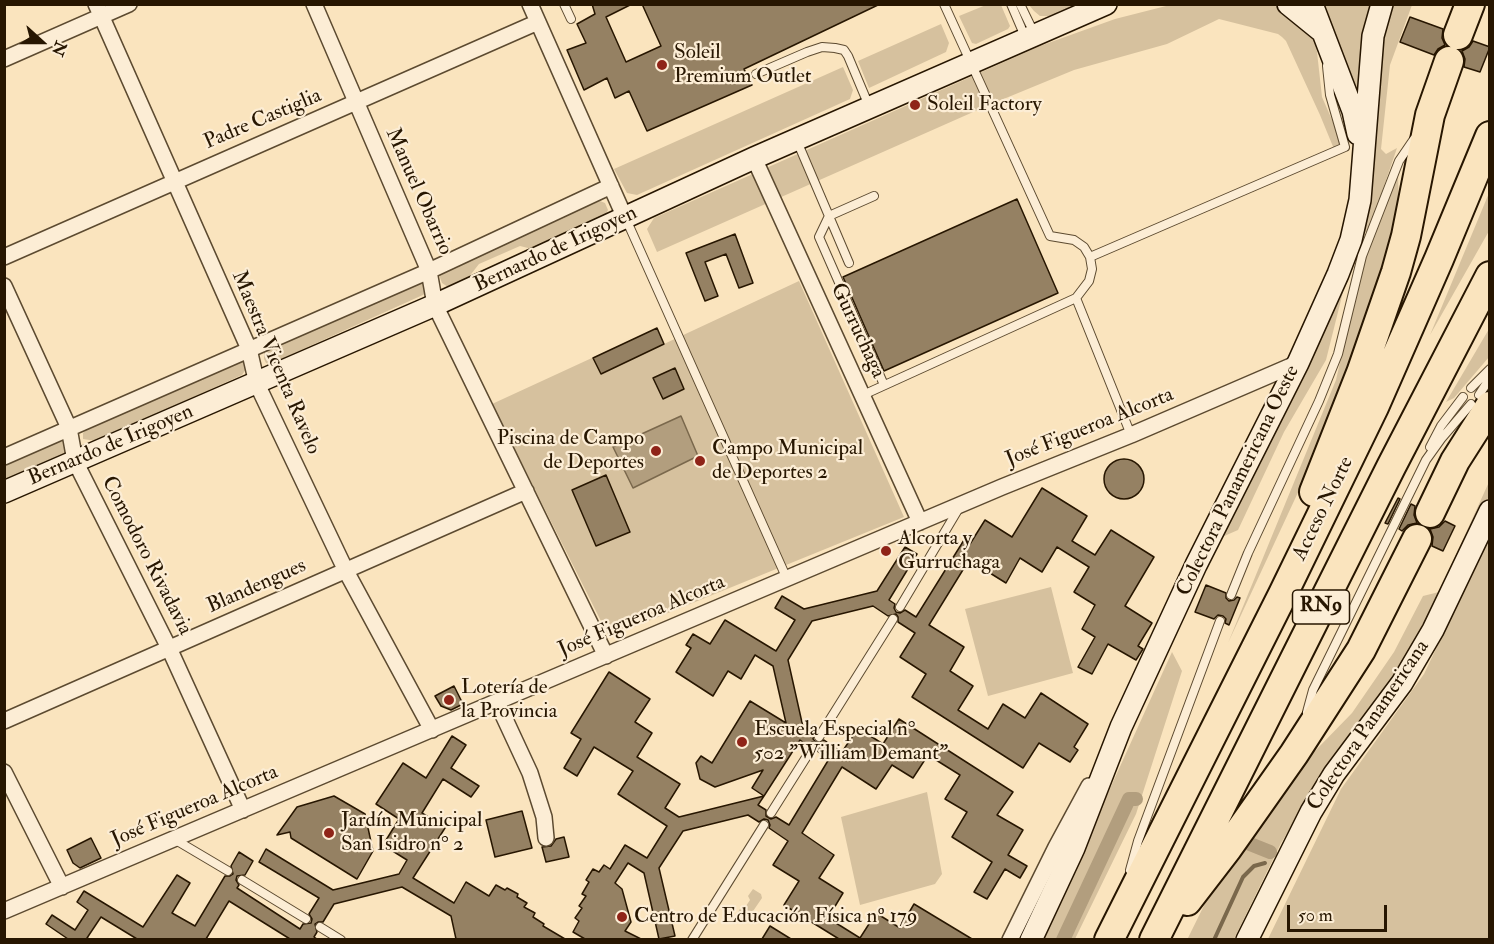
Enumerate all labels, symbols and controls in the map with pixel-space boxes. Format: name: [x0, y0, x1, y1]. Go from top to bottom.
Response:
north arrow: [12, 12, 72, 72]
text: N: [47, 38, 71, 59]
place label: Soleil Premium Outlet: [674, 40, 812, 90]
marker: Soleil Premium Outlet: [655, 58, 669, 72]
street label: Padre Castiglia: [200, 84, 326, 156]
place label: Soleil Factory: [927, 92, 1042, 118]
marker: Soleil Factory: [908, 98, 922, 112]
street label: Manuel Obarrio: [379, 125, 457, 259]
street label: Bernardo de Irigoyen: [471, 201, 641, 299]
street label: Maestra Vicenta Ravelo: [225, 267, 325, 459]
street label: Gurruchaga: [824, 279, 890, 383]
street label: Colectora Panamericana Oeste: [1172, 362, 1306, 600]
street label: José Figueroa Alcorta: [1002, 383, 1178, 473]
street label: Bernardo de Irigoyen: [25, 400, 197, 492]
place label: Piscina de Campo de Deportes: [497, 426, 644, 476]
place label: Campo Municipal de Deportes 2: [712, 436, 863, 486]
marker: Piscina de Campo de Deportes: [649, 444, 663, 458]
street label: Acceso Norte: [1288, 453, 1360, 565]
marker: Campo Municipal de Deportes 2: [693, 454, 707, 468]
street label: Comodoro Rivadavia: [95, 472, 197, 640]
place label: Alcorta y Gurruchaga: [898, 526, 1000, 576]
marker: Alcorta y Gurruchaga: [879, 544, 893, 558]
street label: Blandengues: [204, 554, 310, 620]
street label: José Figueroa Alcorta: [555, 570, 729, 664]
road number: RN9: [1292, 590, 1350, 624]
street label: Colectora Panamericana: [1303, 636, 1435, 816]
place label: Lotería de la Provincia: [461, 675, 557, 725]
marker: Lotería de la Provincia: [442, 693, 456, 707]
place label: Escuela Especial n° 502 "William Demant": [754, 717, 948, 767]
marker: Escuela Especial n° 502 "William Demant": [735, 735, 749, 749]
street label: José Figueroa Alcorta: [108, 760, 282, 854]
place label: Jardín Municipal San Isidro n° 2: [341, 808, 482, 858]
marker: Jardín Municipal San Isidro n° 2: [322, 826, 336, 840]
scale bar: [1290, 893, 1390, 931]
place label: Centro de Educación Física nº 179: [634, 904, 917, 930]
text: 50 m: [1298, 904, 1333, 927]
marker: Centro de Educación Física nº 179: [615, 910, 629, 924]

